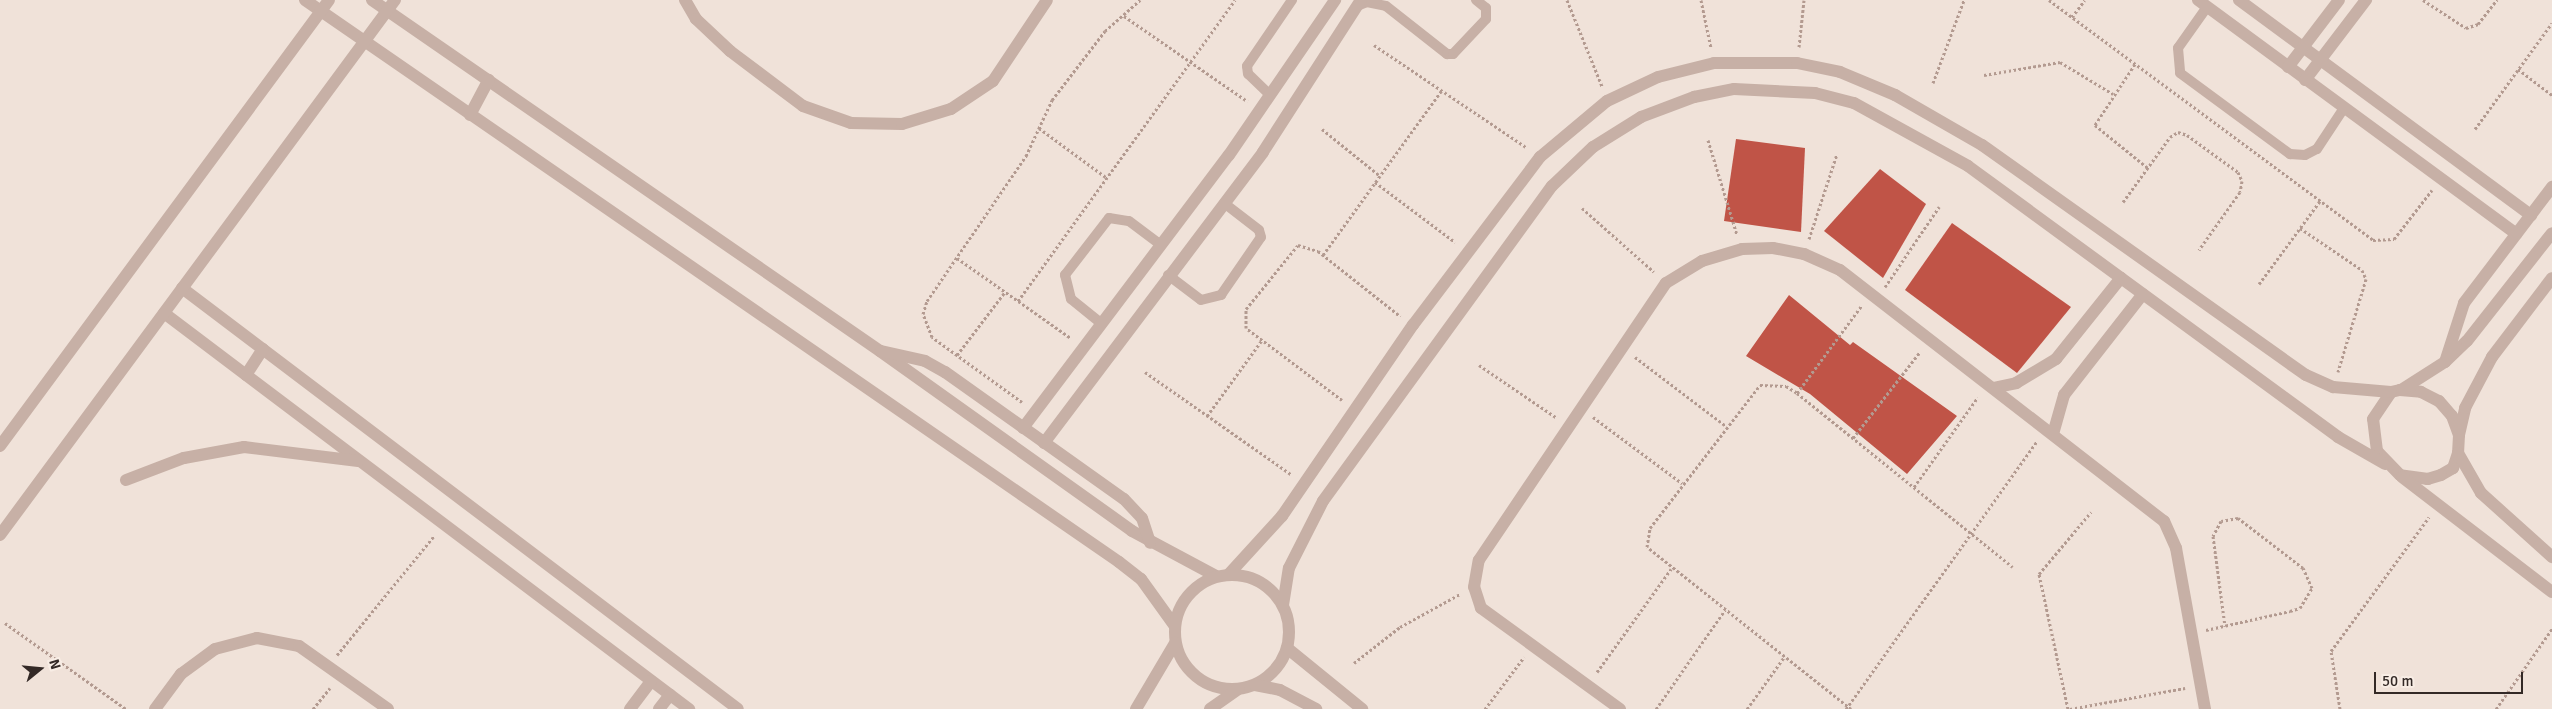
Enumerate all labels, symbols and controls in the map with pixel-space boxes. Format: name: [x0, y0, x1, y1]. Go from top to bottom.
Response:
north arrow: [15, 644, 65, 694]
text: N: [45, 657, 64, 672]
scale bar: [2377, 662, 2526, 694]
text: 50 m: [2382, 672, 2413, 690]

